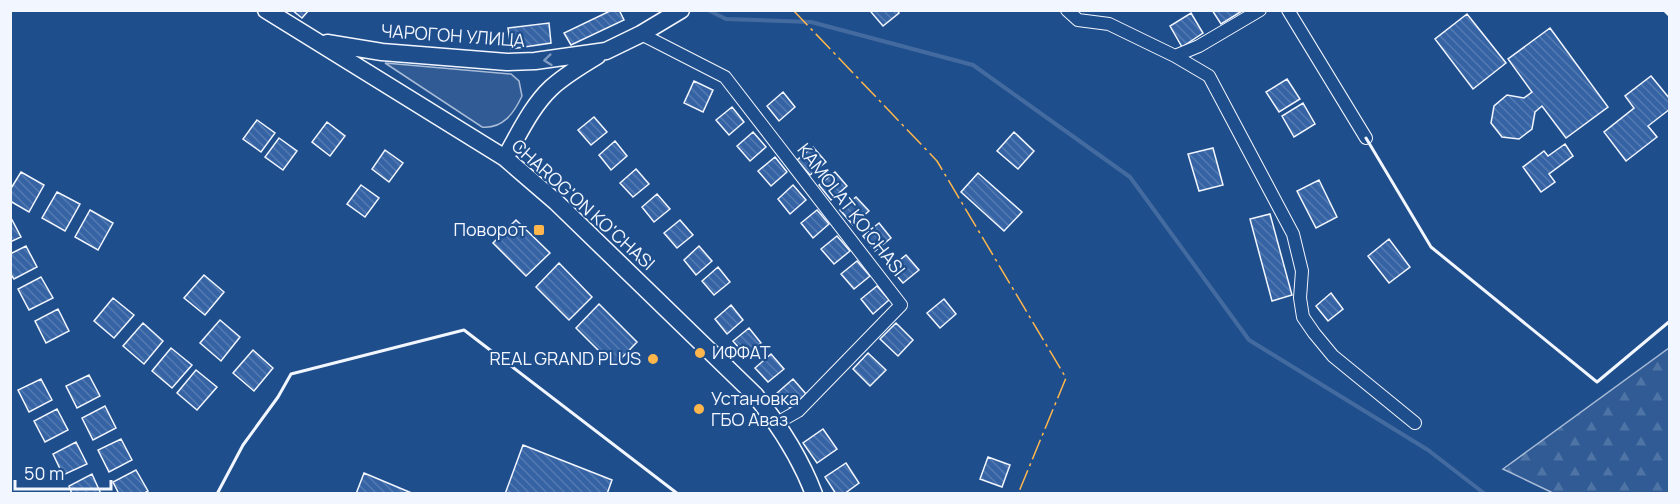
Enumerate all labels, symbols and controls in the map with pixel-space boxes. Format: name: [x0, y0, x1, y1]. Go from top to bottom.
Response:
street label: ЧАРОГОН УЛИЦА: [380, 18, 527, 52]
one-way arrow: [543, 53, 553, 66]
street label: CHAROG'ON KO'CHASI: [507, 133, 660, 275]
street label: KAMOLAT KO'CHASI: [792, 138, 911, 281]
place label: Поворот: [453, 217, 527, 241]
marker: Поворот: [532, 223, 546, 237]
place label: ИФФАТ: [712, 340, 771, 364]
place label: REAL GRAND PLUS: [489, 346, 641, 370]
marker: ИФФАТ: [693, 346, 707, 360]
marker: REAL GRAND PLUS: [646, 352, 660, 366]
place label: Установка ГБО Аваз: [711, 386, 799, 431]
marker: Установка ГБО Аваз: [692, 402, 706, 416]
scale bar: [15, 453, 111, 491]
text: 50 m: [24, 461, 64, 485]

